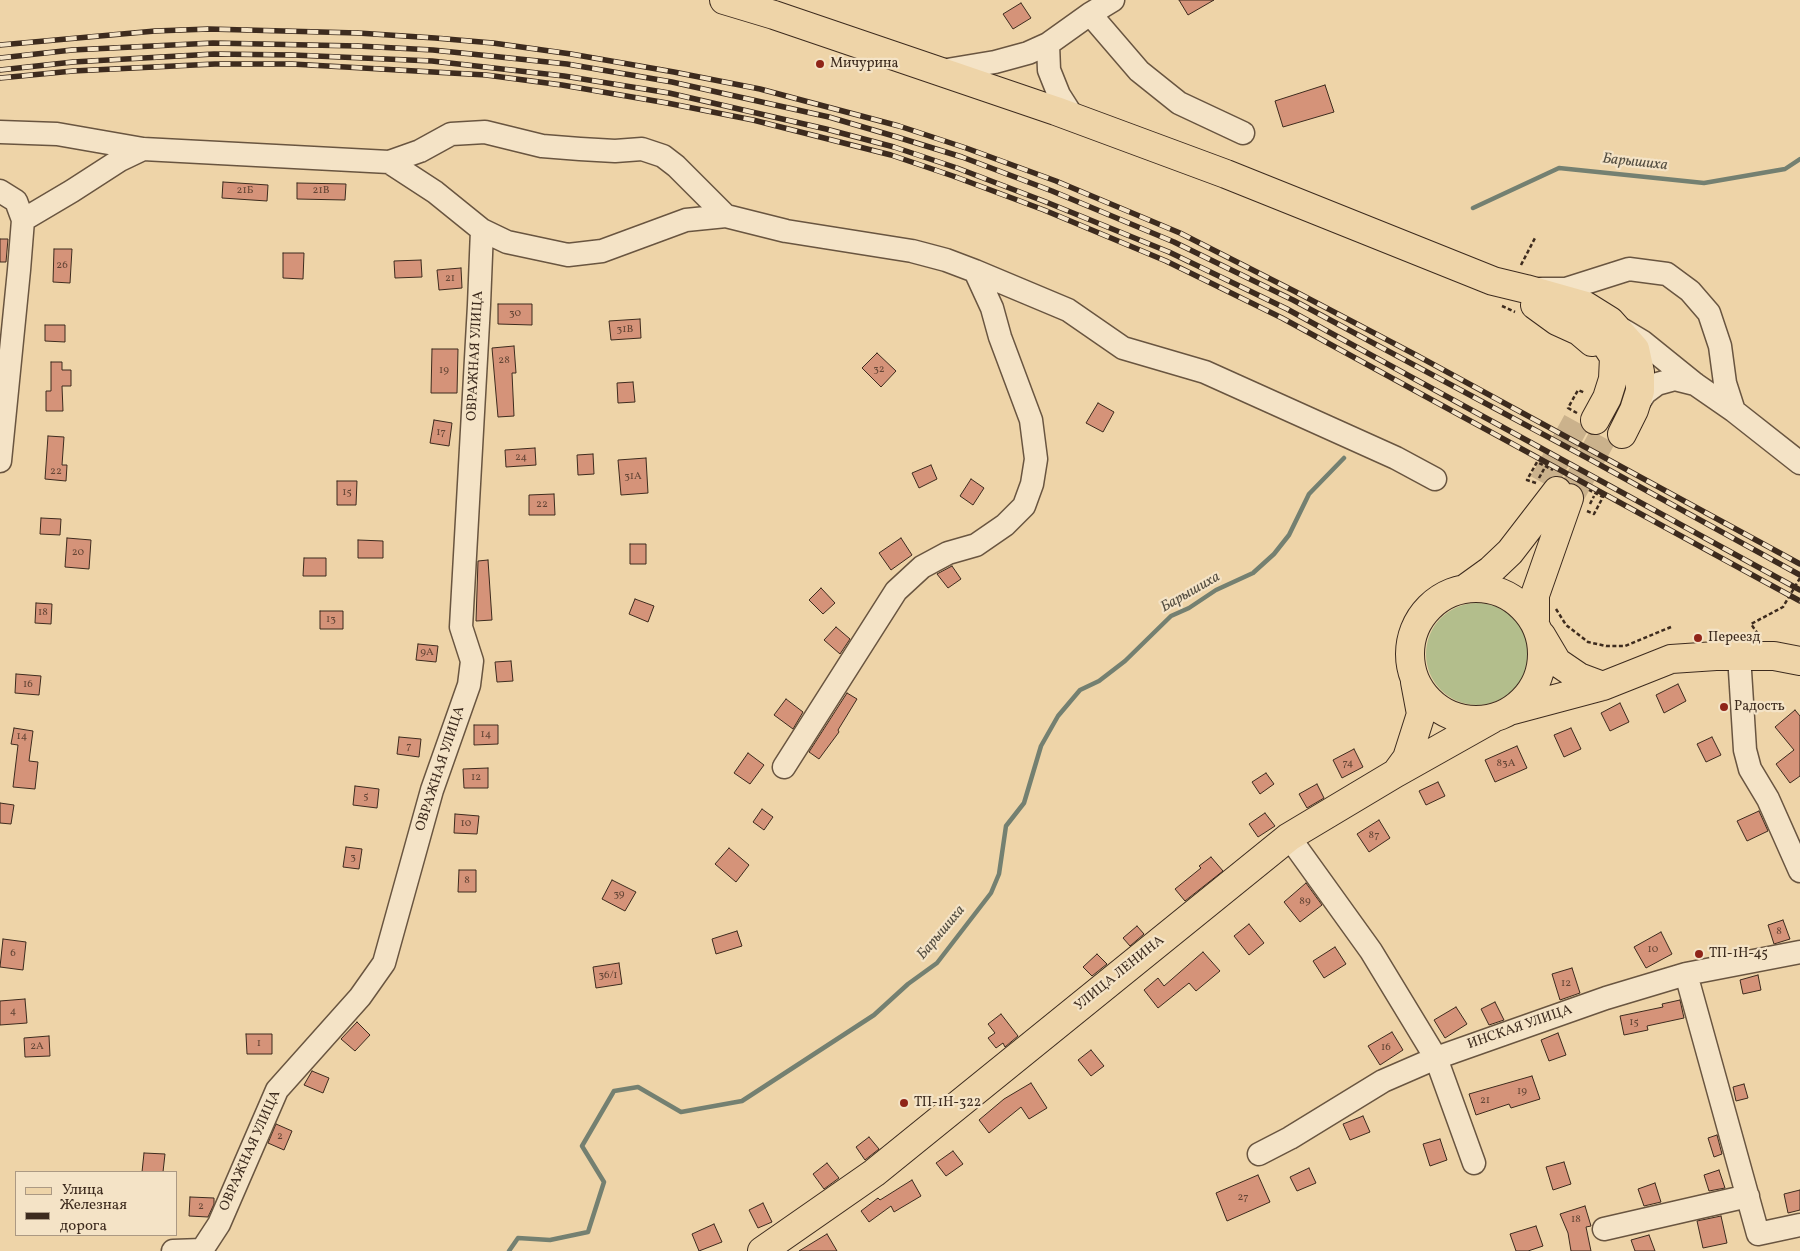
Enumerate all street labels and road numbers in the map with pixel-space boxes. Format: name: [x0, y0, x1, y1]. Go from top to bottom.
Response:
street label: ОВРАЖНАЯ УЛИЦА: [464, 290, 488, 422]
street label: ОВРАЖНАЯ УЛИЦА: [413, 704, 469, 834]
street label: УЛИЦА ЛЕНИНА: [1072, 933, 1168, 1015]
street label: ИНСКАЯ УЛИЦА: [1465, 1002, 1575, 1054]
street label: ОВРАЖНАЯ УЛИЦА: [217, 1088, 285, 1214]

